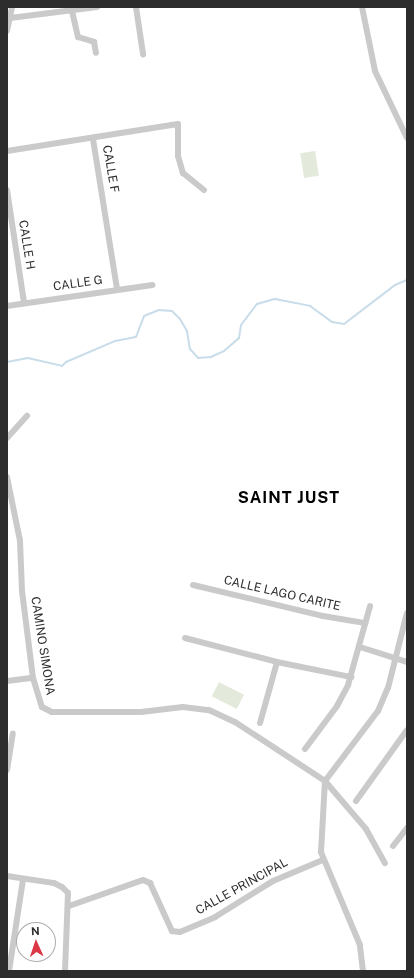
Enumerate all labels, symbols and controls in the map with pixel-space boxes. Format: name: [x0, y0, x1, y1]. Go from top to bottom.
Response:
street label: CALLE F: [99, 144, 121, 194]
street label: CALLE H: [15, 219, 37, 271]
street label: CALLE G: [52, 273, 104, 295]
district label: SAINT JUST: [238, 488, 340, 508]
street label: CALLE LAGO CARITE: [222, 574, 342, 614]
street label: CAMINO SIMONA: [27, 596, 57, 696]
street label: CALLE PRINCIPAL: [193, 856, 291, 918]
north arrow: [16, 922, 56, 962]
text: N: [31, 925, 40, 937]

